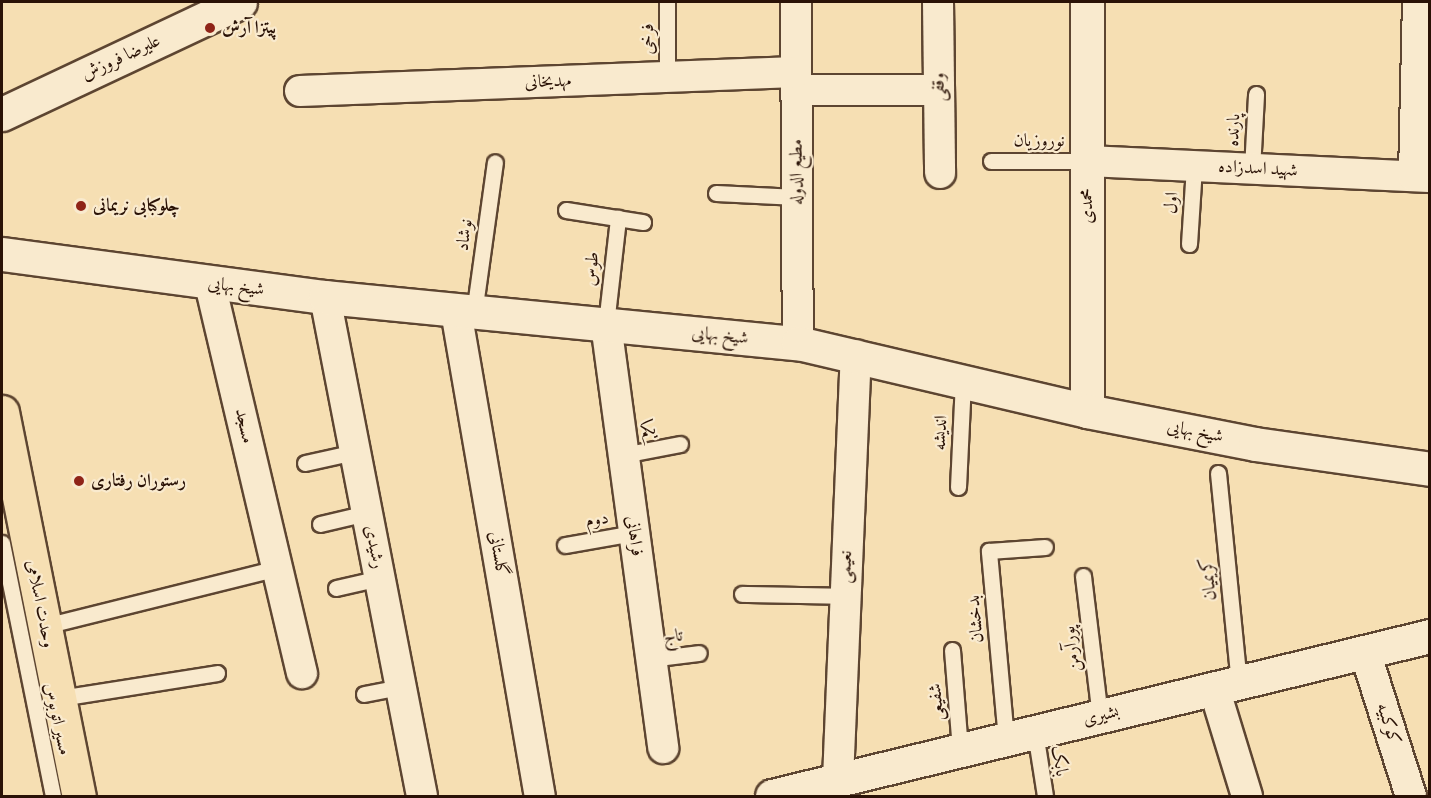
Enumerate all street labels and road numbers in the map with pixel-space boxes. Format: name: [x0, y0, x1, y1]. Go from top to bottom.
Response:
street label: فرخی: [637, 23, 659, 55]
street label: علیرضا فروزش: [78, 30, 164, 86]
street label: مهدیخانی: [524, 70, 572, 94]
street label: وقفی: [928, 73, 950, 101]
street label: پارنده: [1222, 113, 1246, 147]
street label: نوروزیان: [1013, 130, 1065, 152]
street label: مطیع الدوله: [786, 139, 808, 205]
street label: شهید اسدزاده: [1218, 156, 1298, 182]
street label: محمدی: [1076, 188, 1098, 224]
street label: اول: [1160, 191, 1184, 215]
street label: نوشاد: [452, 218, 478, 252]
street label: طوس: [579, 251, 605, 287]
street label: شیخ بهایی: [206, 273, 266, 301]
street label: شیخ بهایی: [691, 322, 749, 350]
street label: مسجد: [230, 406, 258, 446]
street label: اندیشه: [929, 415, 953, 451]
street label: شیخ بهایی: [1165, 416, 1225, 448]
street label: یکم: [638, 418, 658, 442]
street label: دوم: [584, 507, 610, 533]
street label: فراهانی: [620, 514, 648, 558]
street label: رشیدی: [359, 523, 389, 571]
street label: گلستانی: [483, 529, 513, 579]
street label: نعیمی: [835, 550, 857, 584]
street label: کریمیان: [1196, 556, 1222, 602]
street label: وحدت اسلامی: [21, 558, 59, 650]
street label: بدخشان: [963, 594, 989, 644]
street label: تاج: [662, 625, 684, 649]
street label: پورآرمن: [1058, 625, 1086, 673]
street label: مسیر اتوبوس: [39, 681, 75, 757]
street label: شفیعی: [925, 682, 949, 722]
street label: کوکبیه: [1371, 700, 1405, 748]
street label: بشیری: [1081, 701, 1121, 731]
street label: بابک: [1046, 744, 1072, 778]

